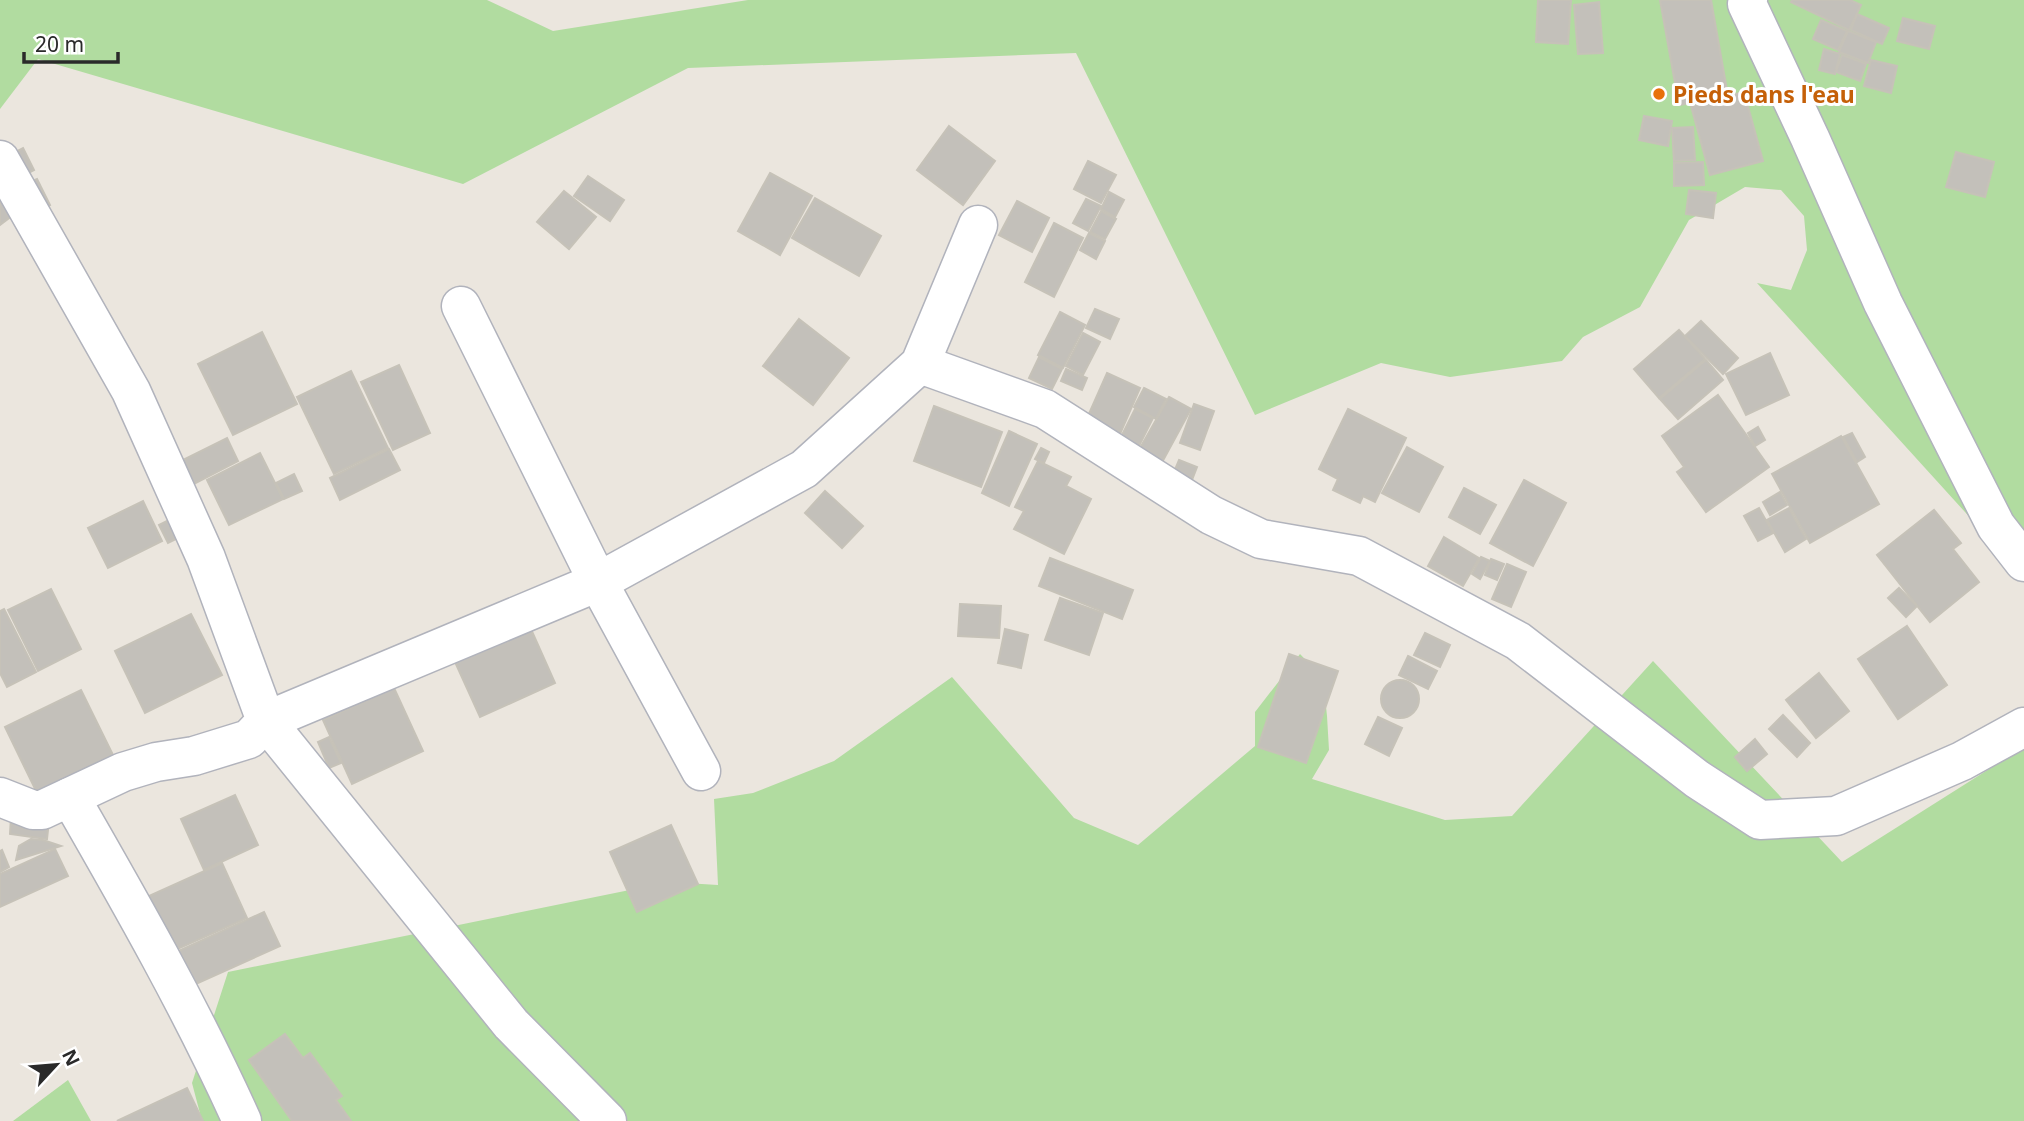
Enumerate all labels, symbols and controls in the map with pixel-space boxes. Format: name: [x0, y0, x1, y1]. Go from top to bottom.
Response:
scale bar: [24, 21, 119, 65]
text: 20 m: [35, 30, 84, 58]
place label: Pieds dans l'eau: [1673, 78, 1855, 110]
marker: Pieds dans l'eau: [1651, 86, 1667, 102]
north arrow: [21, 1030, 91, 1100]
text: N: [56, 1045, 86, 1070]

